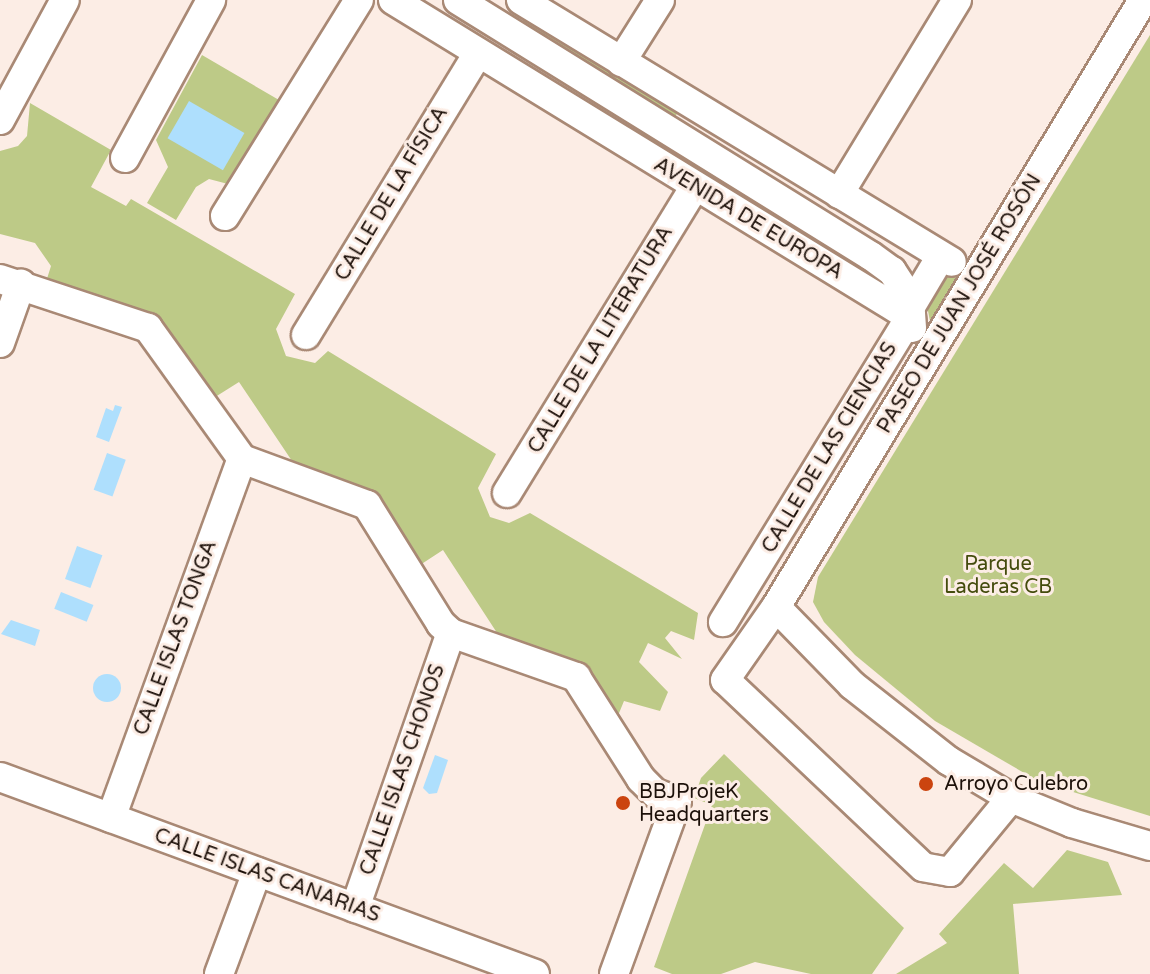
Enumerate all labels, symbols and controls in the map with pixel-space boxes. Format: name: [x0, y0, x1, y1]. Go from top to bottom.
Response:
street label: CALLE DE LA FÍSICA: [331, 103, 453, 285]
street label: AVENIDA DE EUROPA: [649, 153, 847, 285]
street label: PASEO DE JUAN JOSÉ ROSÓN: [873, 170, 1047, 438]
street label: CALLE DE LA LITERATURA: [524, 222, 678, 458]
street label: CALLE DE LAS CIENCIAS: [757, 338, 903, 558]
street label: CALLE ISLAS TONGA: [130, 537, 222, 739]
park label: Parque Laderas CB: [944, 552, 1052, 599]
street label: CALLE ISLAS CHONOS: [356, 661, 450, 879]
place label: Arroyo Culebro: [944, 772, 1088, 796]
marker: Arroyo Culebro: [915, 773, 937, 795]
place label: BBJProjeK Headquarters: [639, 780, 769, 827]
marker: BBJProjeK Headquarters: [614, 794, 632, 812]
street label: CALLE ISLAS CANARIAS: [151, 824, 383, 928]

